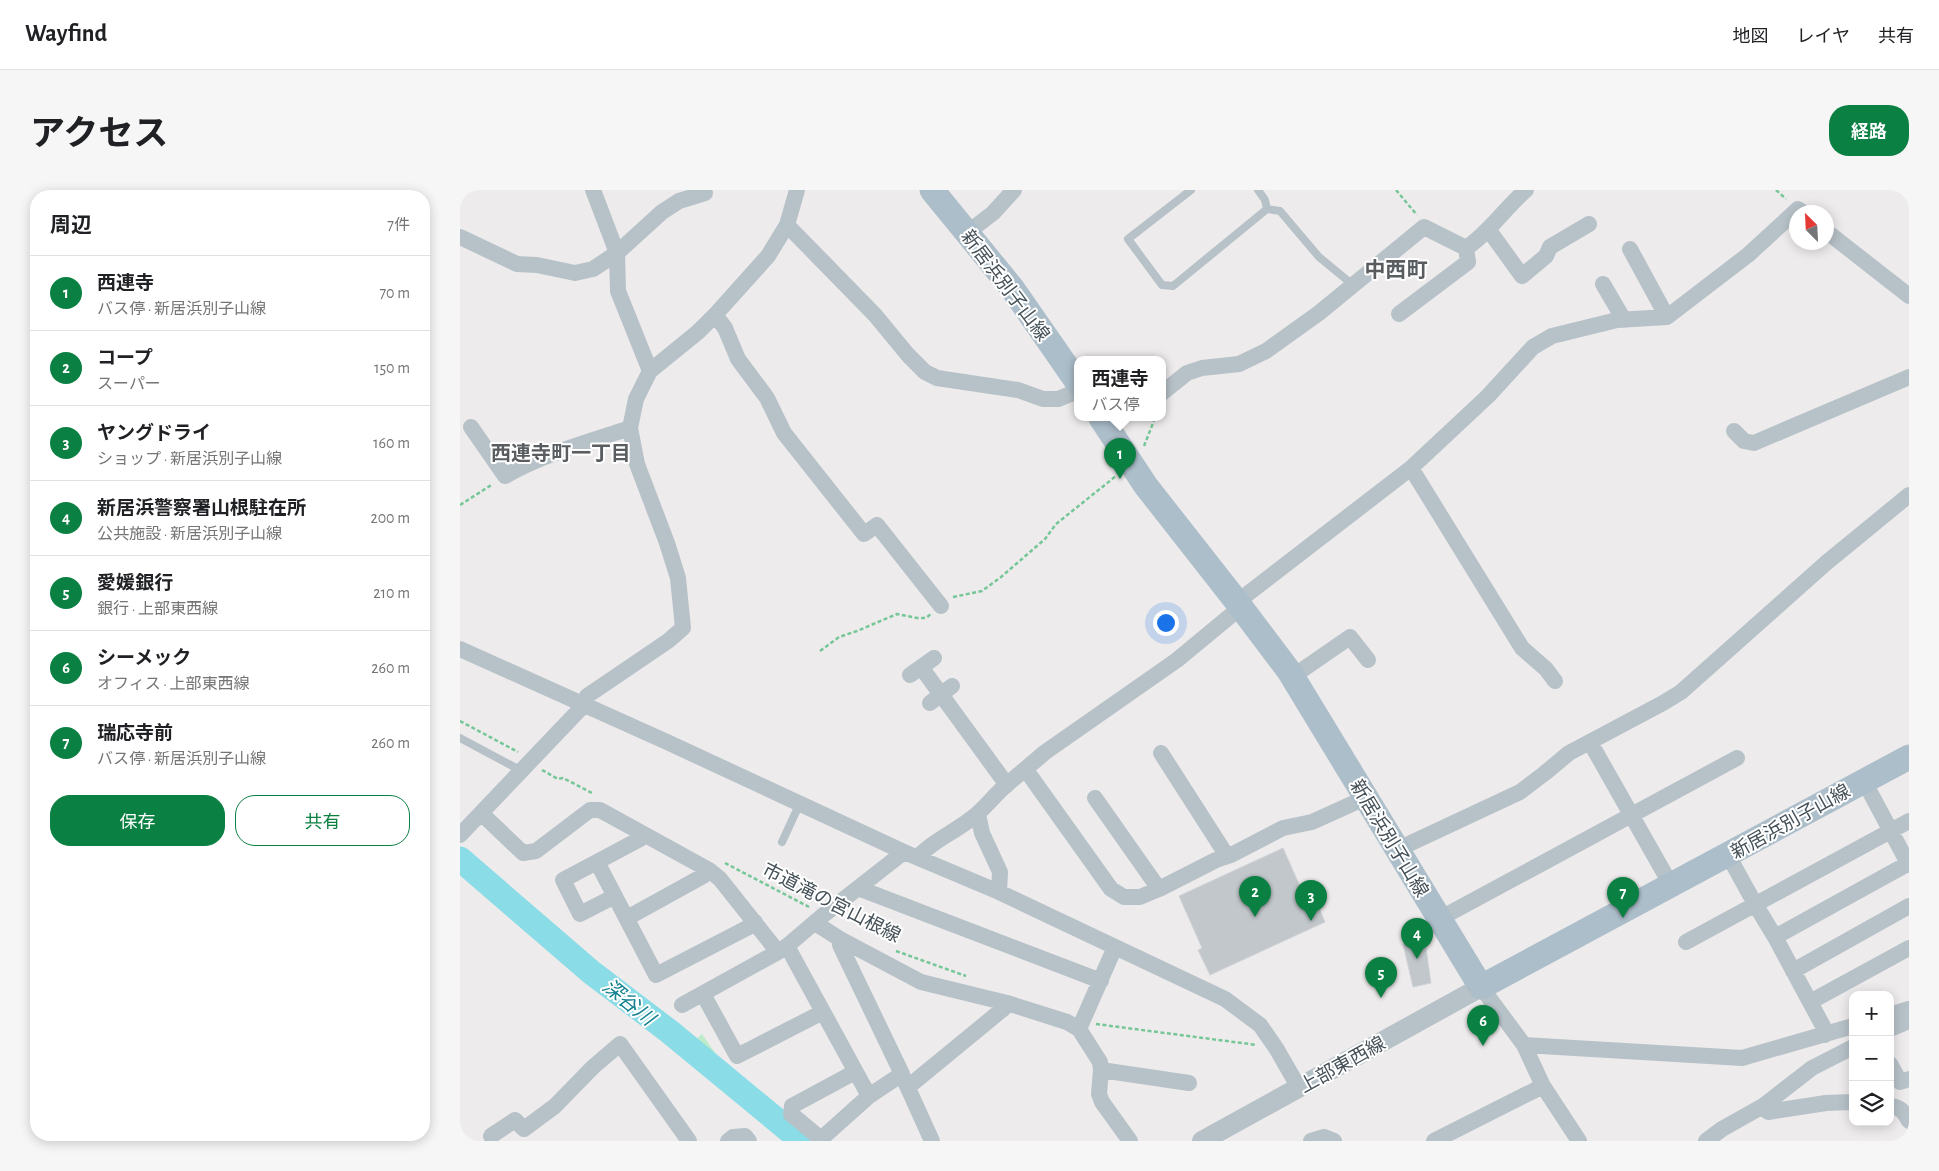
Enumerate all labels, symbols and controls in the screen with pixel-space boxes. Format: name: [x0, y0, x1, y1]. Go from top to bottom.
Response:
text: Wayfind: [25, 22, 107, 46]
text: 地図: [1733, 28, 1769, 46]
text: レイヤ: [1797, 28, 1850, 46]
text: 共有: [1878, 28, 1914, 46]
button: 経路: [1829, 105, 1909, 156]
text: アクセス: [30, 117, 168, 152]
north arrow: [1789, 205, 1834, 250]
text: 周辺: [50, 215, 92, 236]
text: 7件: [387, 217, 410, 233]
street label: 新居浜別子山線: [957, 226, 1053, 345]
district label: 中西町: [1365, 259, 1428, 281]
text: 西連寺: [97, 274, 154, 293]
text: 1: [63, 285, 69, 301]
text: 70 m: [379, 285, 410, 301]
text: バス停 · 新居浜別子山線: [97, 301, 266, 317]
text: コープ: [97, 349, 153, 368]
popup: [1074, 356, 1166, 421]
text: 2: [62, 360, 70, 376]
text: 150 m: [374, 360, 410, 376]
text: 西連寺: [1091, 370, 1149, 389]
text: スーパー: [97, 376, 161, 392]
text: バス停: [1091, 397, 1140, 413]
text: ヤングドライ: [97, 424, 211, 443]
text: 3: [63, 435, 69, 451]
text: 160 m: [373, 435, 410, 451]
pin: 1: [1104, 438, 1136, 479]
district label: 西連寺町一丁目: [491, 443, 631, 464]
text: ショップ · 新居浜別子山線: [97, 451, 282, 467]
text: 新居浜警察署山根駐在所: [97, 499, 306, 518]
text: 4: [62, 510, 70, 526]
text: 200 m: [370, 510, 410, 526]
text: 公共施設 · 新居浜別子山線: [97, 526, 282, 542]
text: 愛媛銀行: [97, 574, 173, 593]
text: 5: [63, 585, 69, 601]
text: 210 m: [373, 585, 410, 601]
text: 銀行 · 上部東西線: [97, 601, 218, 617]
your location: [1153, 610, 1179, 636]
text: シーメック: [97, 649, 191, 668]
text: 6: [62, 660, 70, 676]
text: 260 m: [371, 660, 410, 676]
text: オフィス · 上部東西線: [97, 676, 250, 692]
text: 瑞応寺前: [97, 724, 173, 743]
text: 7: [63, 735, 69, 751]
text: 260 m: [371, 735, 410, 751]
text: バス停 · 新居浜別子山線: [97, 751, 266, 767]
street label: 新居浜別子山線: [1346, 776, 1432, 901]
street label: 新居浜別子山線: [1727, 781, 1854, 863]
button: 保存: [50, 795, 225, 846]
button: 共有: [235, 795, 410, 846]
street label: 市道滝の宮山根線: [759, 859, 904, 946]
pin: 2: [1239, 876, 1271, 917]
pin: 7: [1607, 877, 1639, 918]
pin: 3: [1295, 880, 1327, 921]
pin: 4: [1401, 918, 1433, 959]
pin: 5: [1365, 957, 1397, 998]
water label: 深谷川: [599, 975, 660, 1031]
map controls: [1849, 991, 1894, 1126]
button: +: [1849, 991, 1894, 1036]
pin: 6: [1467, 1005, 1499, 1046]
street label: 上部東西線: [1296, 1033, 1389, 1097]
button: −: [1849, 1036, 1894, 1081]
button: layers: [1849, 1081, 1894, 1126]

